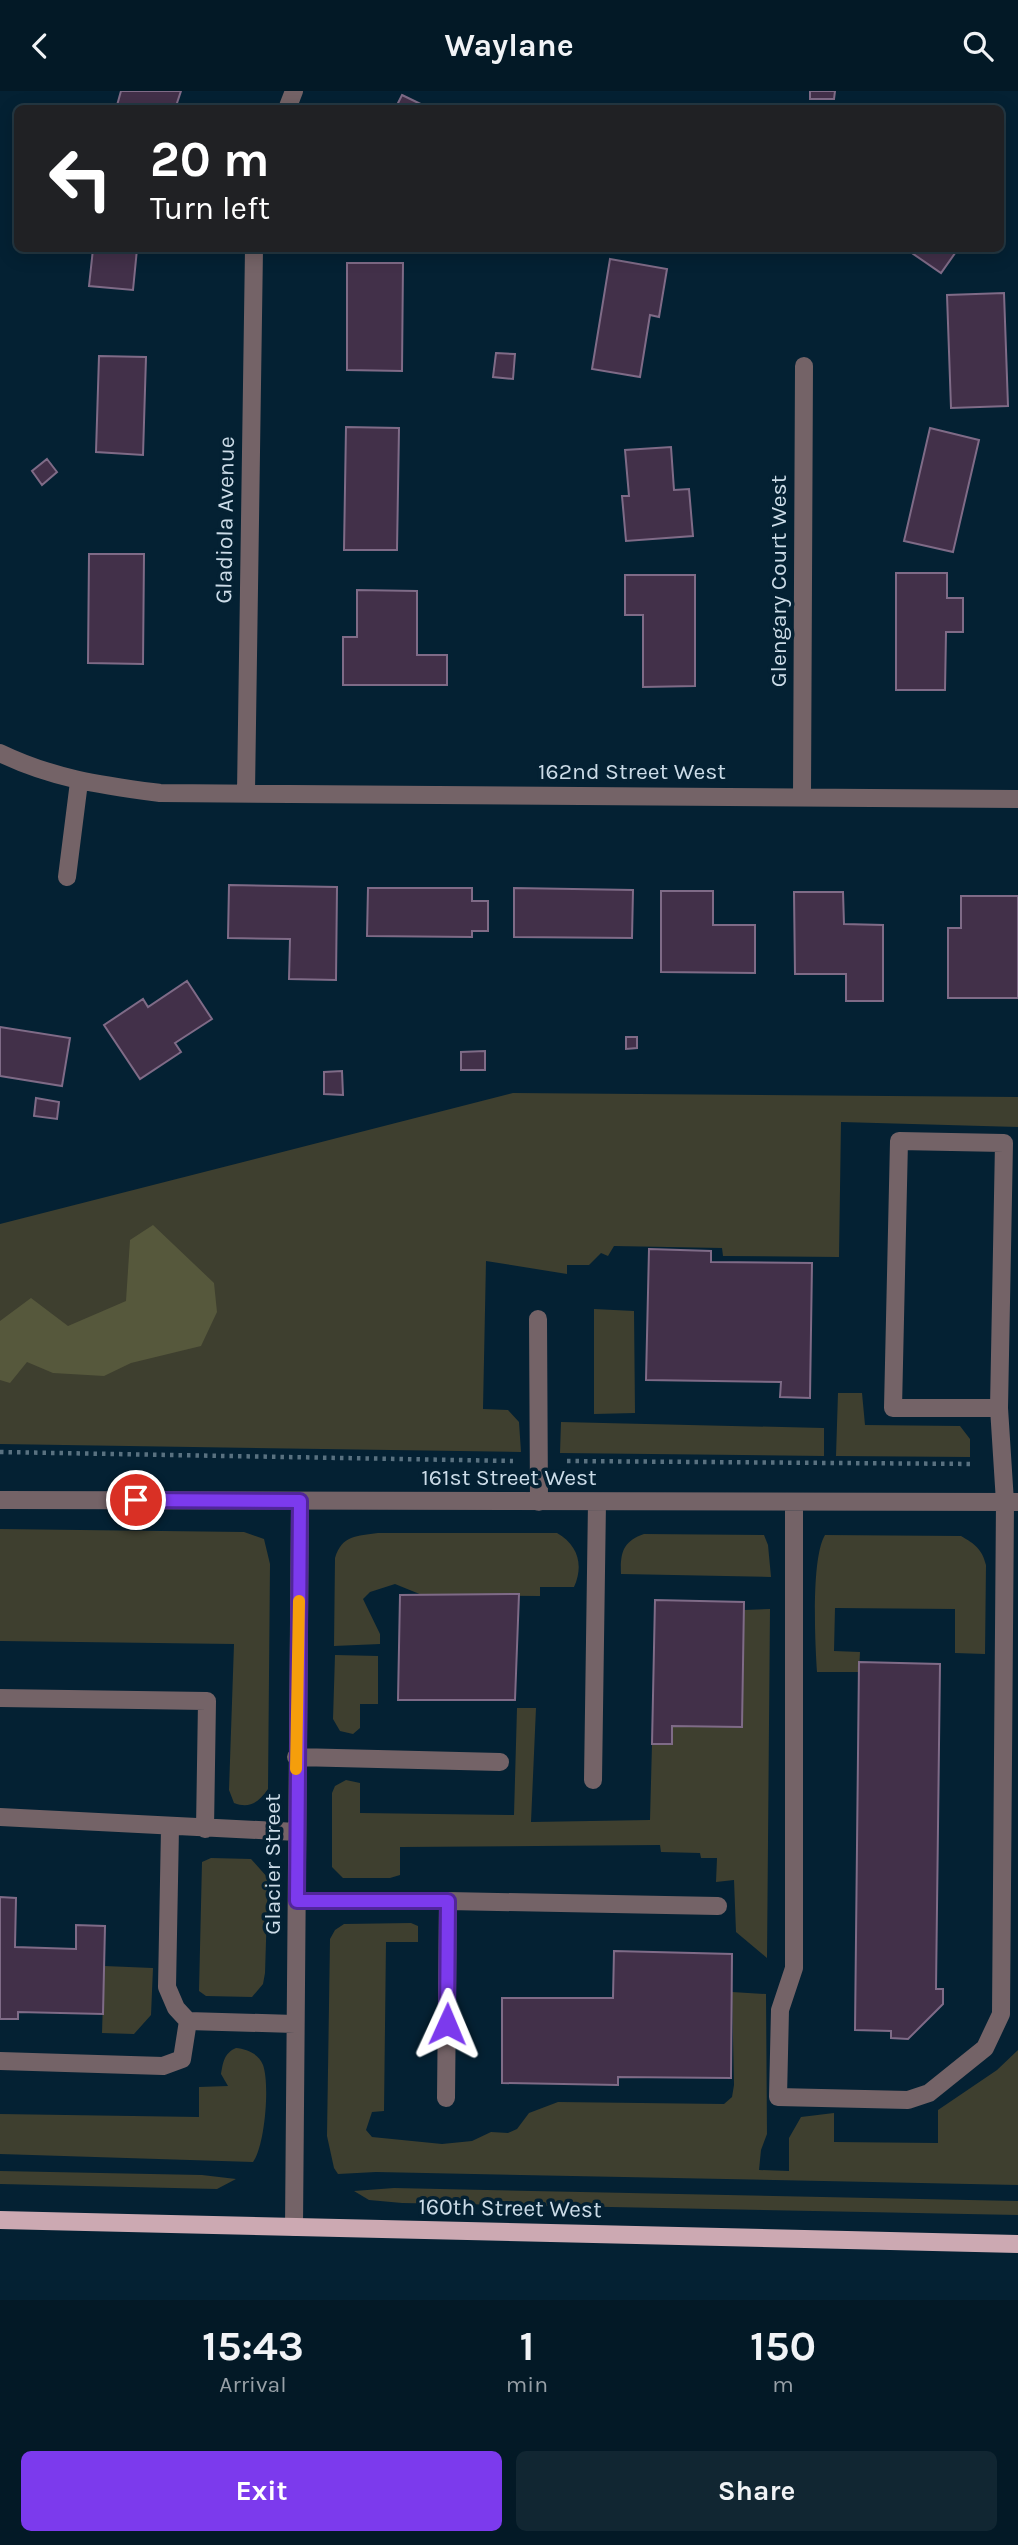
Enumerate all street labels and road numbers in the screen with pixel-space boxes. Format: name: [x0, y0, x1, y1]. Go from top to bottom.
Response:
street label: Gladiola Avenue: [210, 436, 240, 604]
street label: Glengary Court West: [765, 474, 792, 687]
street label: 162nd Street West: [538, 758, 726, 785]
street label: 161st Street West: [421, 1464, 597, 1491]
street label: Glacier Street: [259, 1793, 286, 1935]
street label: 160th Street West: [418, 2193, 602, 2223]

